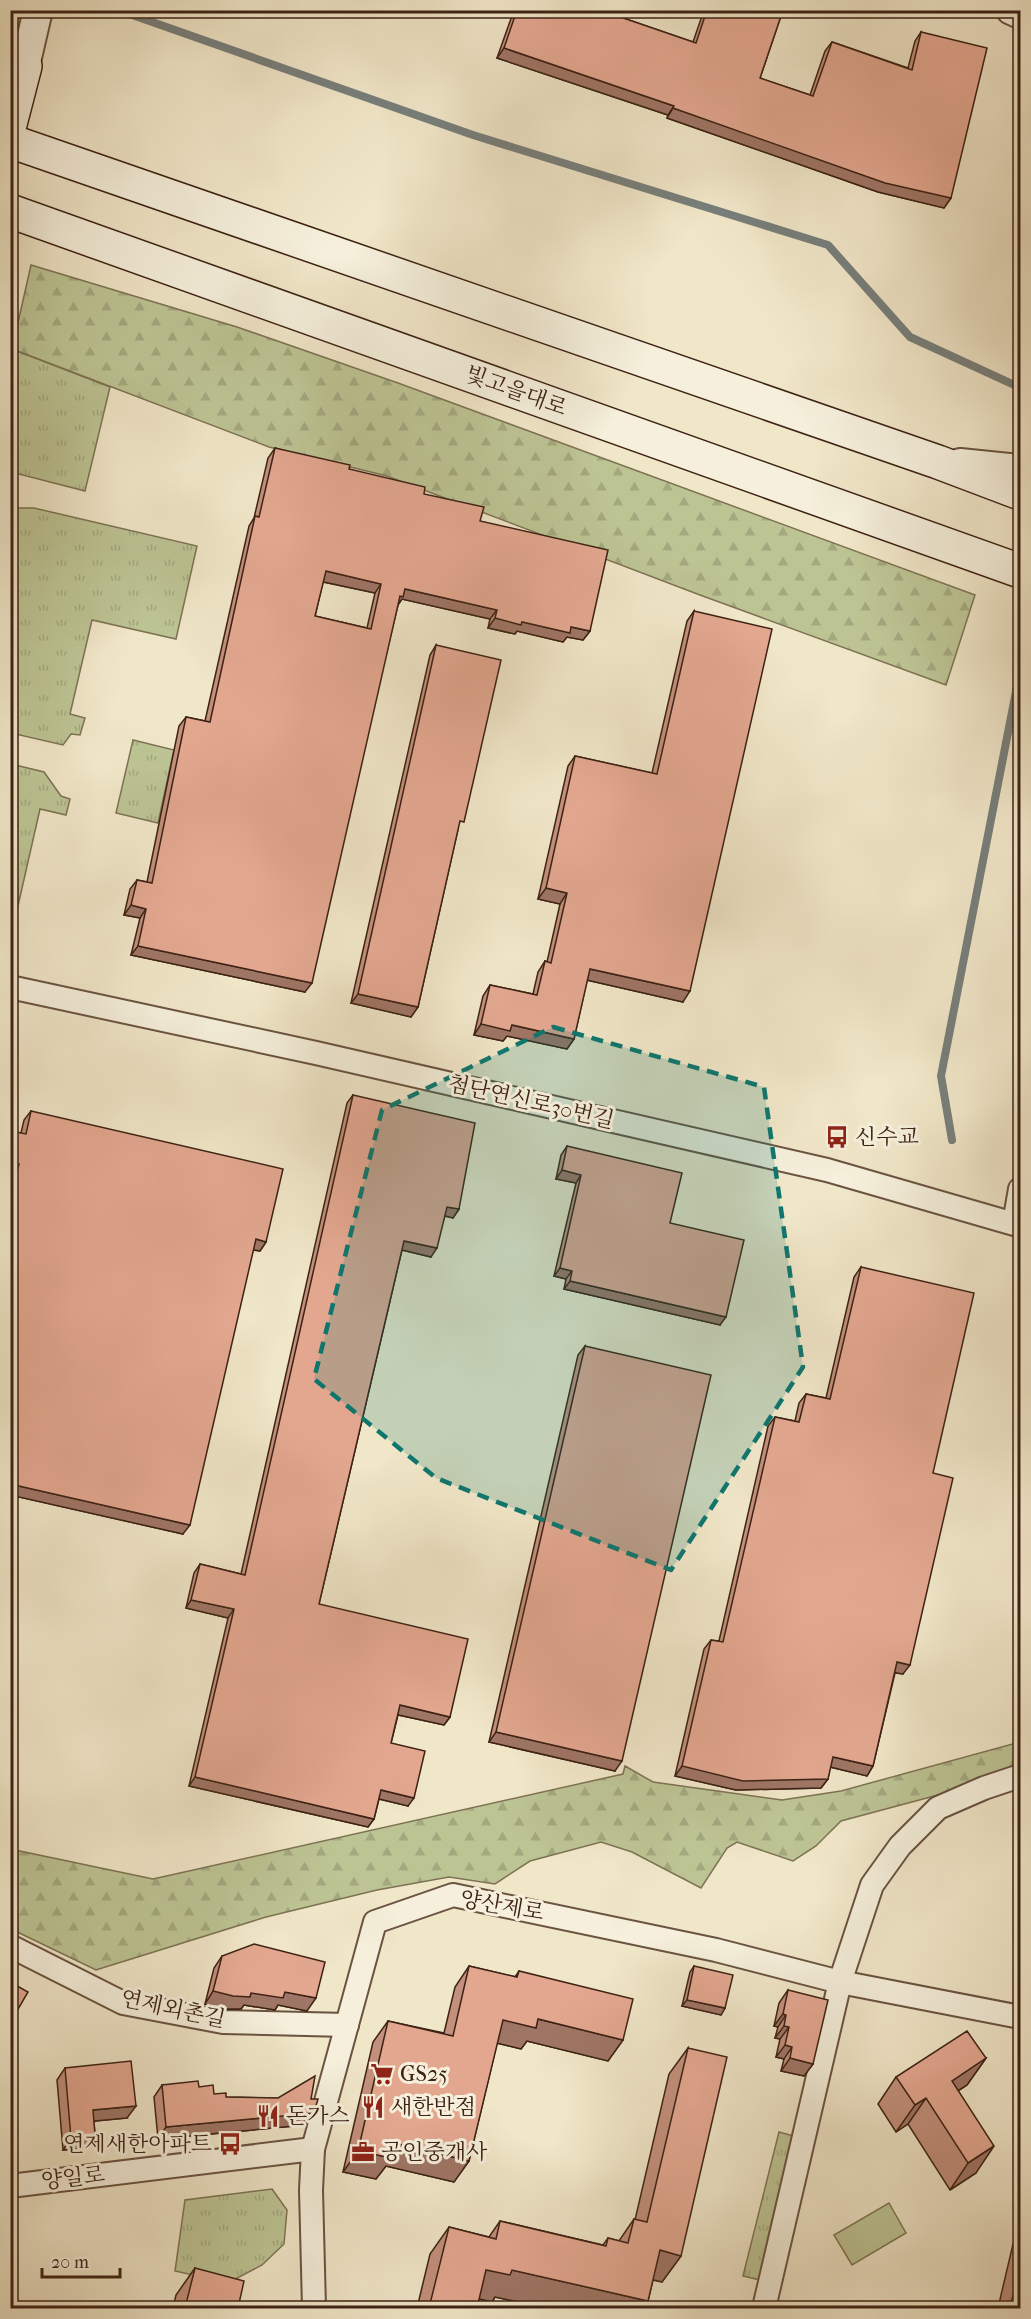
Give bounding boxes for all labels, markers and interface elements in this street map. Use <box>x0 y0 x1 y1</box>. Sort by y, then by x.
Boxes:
street label: 빛고을대로 <box>462 361 570 421</box>
street label: 첨단연신로30번길 <box>445 1070 617 1134</box>
bus stop icon: 신수교 <box>824 1124 850 1150</box>
place label: 신수교 <box>855 1124 919 1150</box>
street label: 양산제로 <box>458 1886 546 1926</box>
street label: 연제외촌길 <box>118 1985 228 2033</box>
supermarket icon: GS25 <box>369 2061 395 2087</box>
place label: GS25 <box>400 2061 448 2087</box>
restaurant icon: 새한반점 <box>360 2094 386 2120</box>
place label: 새한반점 <box>391 2094 476 2120</box>
restaurant icon: 돈가스 <box>255 2103 281 2129</box>
place label: 돈가스 <box>286 2103 350 2129</box>
place label: 연제새한아파트 <box>63 2131 212 2157</box>
bus stop icon: 연제새한아파트 <box>217 2131 243 2157</box>
office icon: 공인중개사 <box>350 2139 376 2165</box>
place label: 공인중개사 <box>381 2139 488 2165</box>
street label: 양일로 <box>40 2161 106 2195</box>
scale bar <box>42 2241 120 2279</box>
text: 20 m <box>51 2252 89 2273</box>

